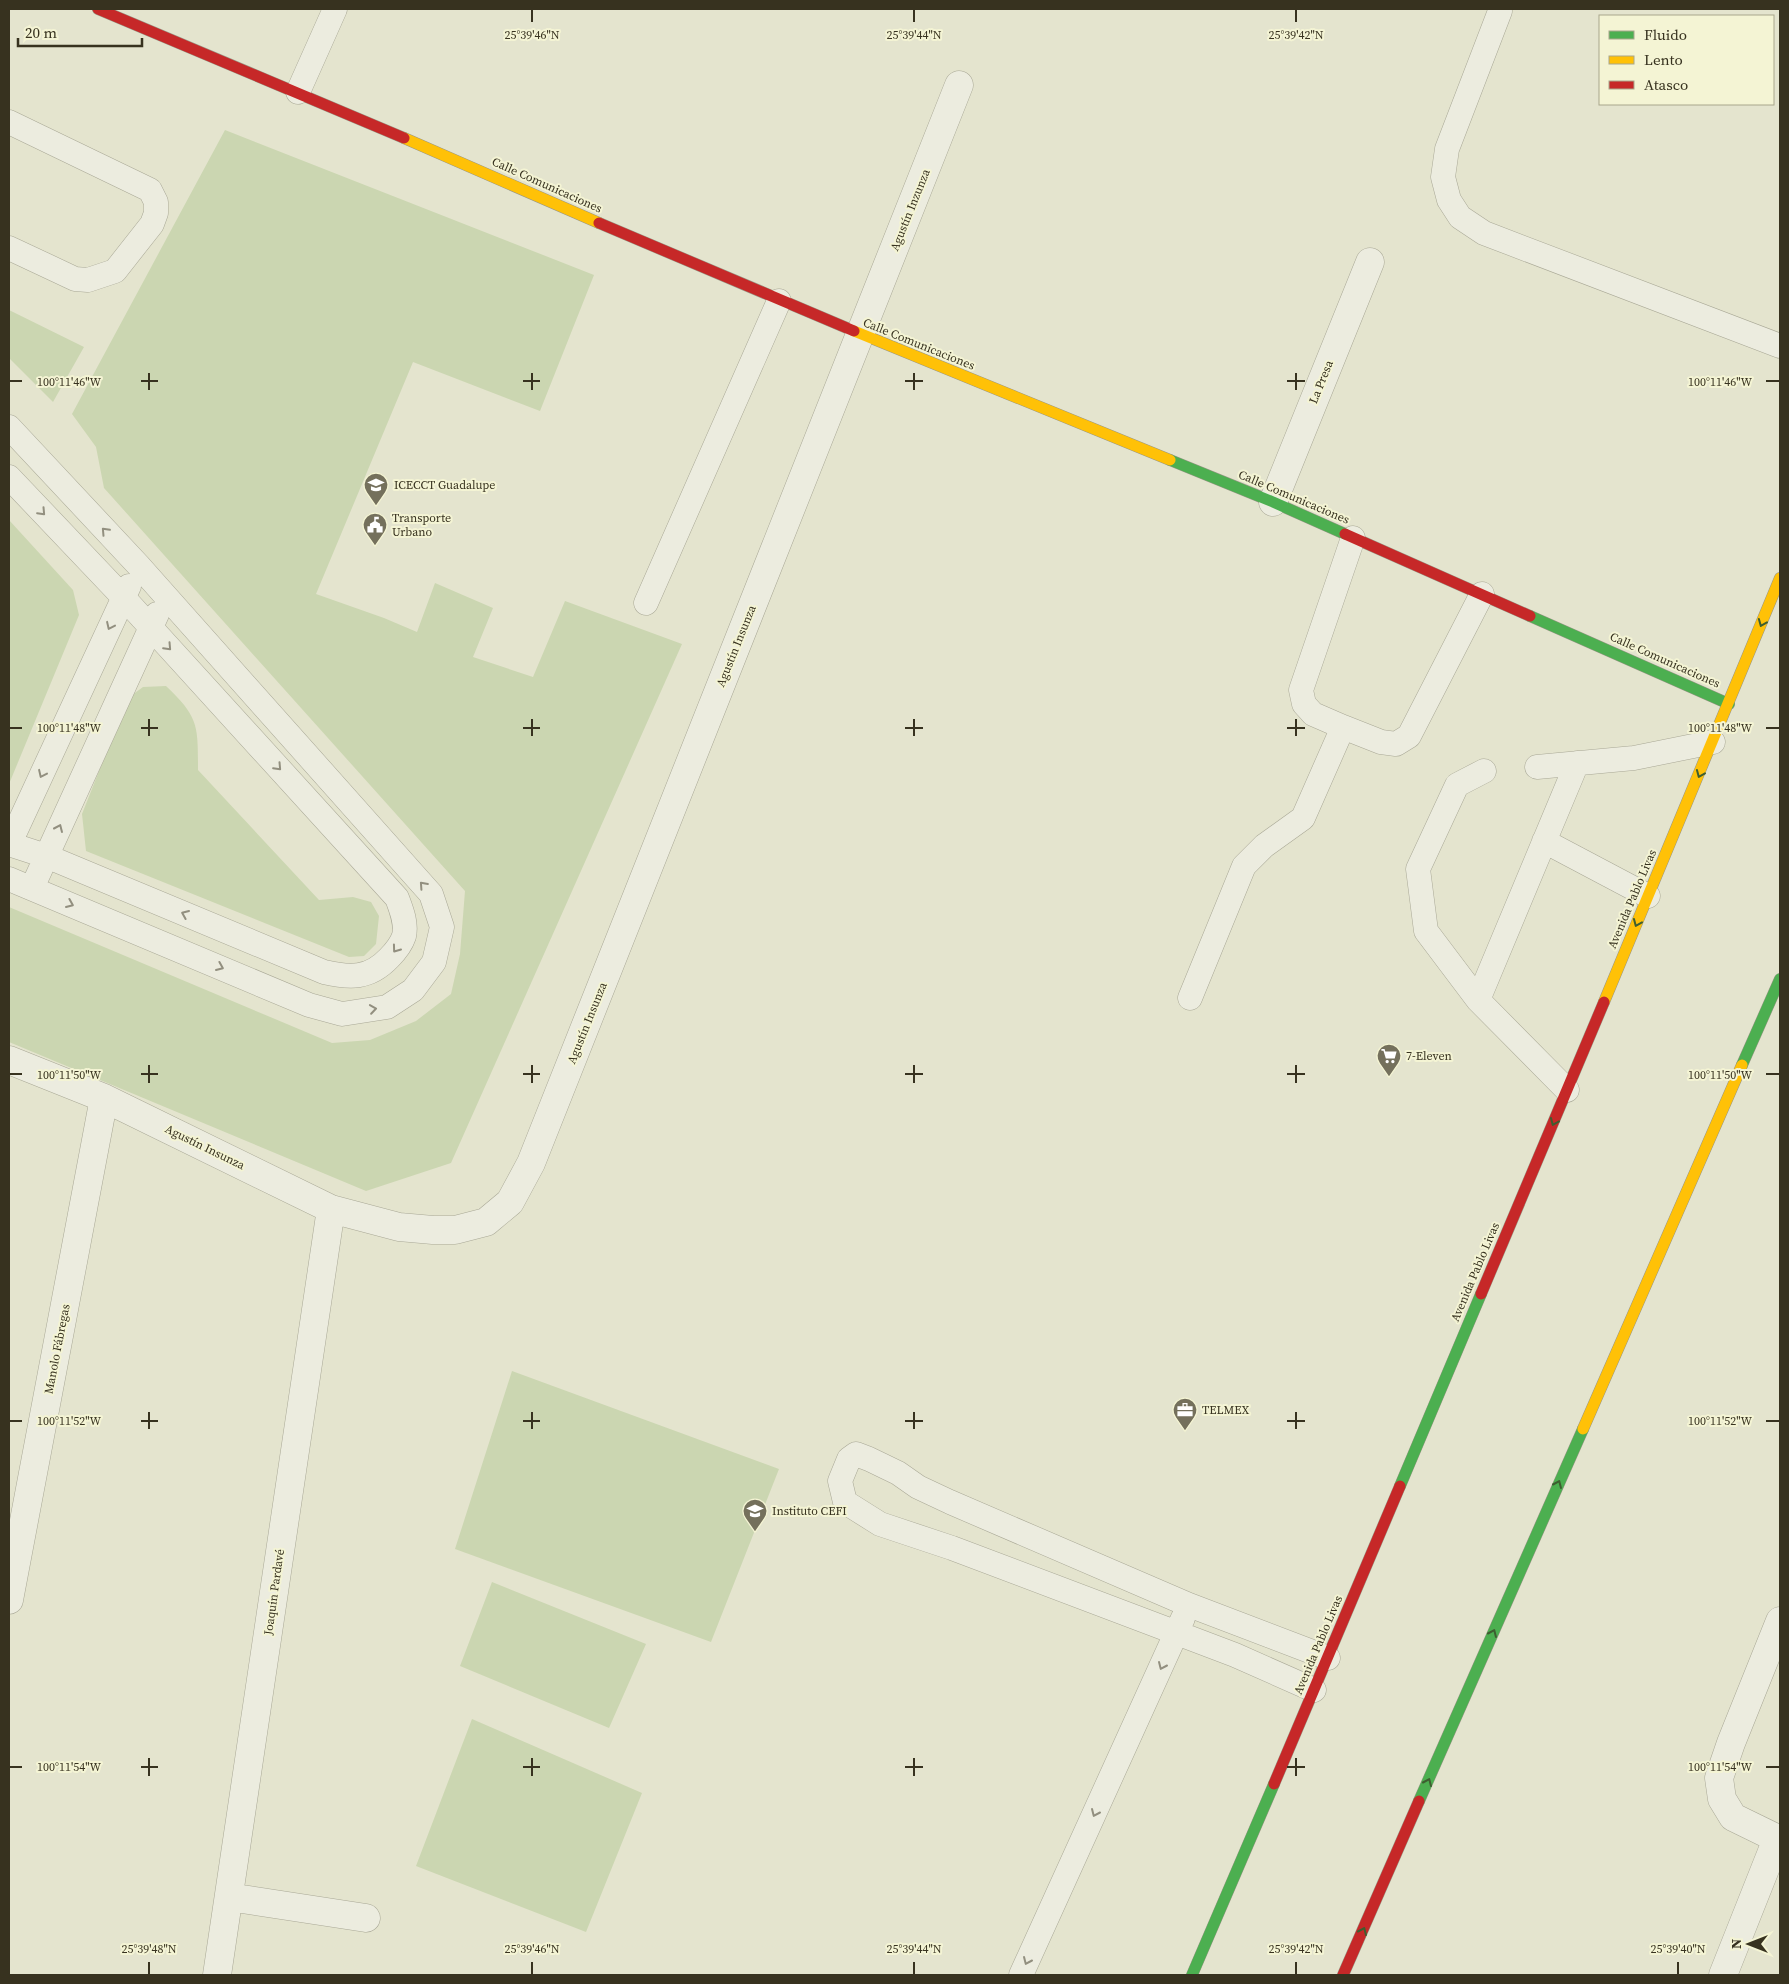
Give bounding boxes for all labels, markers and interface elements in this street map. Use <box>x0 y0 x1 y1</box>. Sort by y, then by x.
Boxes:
scale bar <box>18 15 141 47</box>
legend <box>1599 15 1774 105</box>
text: 20 m <box>25 22 57 43</box>
text: Fluido <box>1644 24 1687 45</box>
text: 25°39'46"N <box>504 27 560 43</box>
text: 25°39'44"N <box>886 27 942 43</box>
text: 25°39'42"N <box>1268 27 1324 43</box>
text: Lento <box>1644 49 1683 70</box>
text: Atasco <box>1644 74 1688 95</box>
street label: Calle Comunicaciones <box>489 153 605 217</box>
street label: Agustín Inzunza <box>886 166 934 253</box>
street label: Calle Comunicaciones <box>861 314 977 374</box>
street label: La Presa <box>1305 357 1337 406</box>
text: 100°11'46"W <box>37 374 101 390</box>
text: 100°11'46"W <box>1688 374 1752 390</box>
street label: Calle Comunicaciones <box>1236 466 1352 528</box>
school or university icon: ICECCT Guadalupe <box>363 472 389 506</box>
place label: ICECCT Guadalupe <box>394 477 495 493</box>
one-way arrow <box>36 507 45 516</box>
place label: Transporte Urbano <box>392 510 451 540</box>
public building icon: Transporte Urbano <box>362 512 388 546</box>
one-way arrow <box>102 527 111 536</box>
street label: Agustín Insunza <box>712 602 760 689</box>
one-way arrow <box>1758 619 1768 627</box>
one-way arrow <box>106 621 117 630</box>
street label: Calle Comunicaciones <box>1607 628 1723 692</box>
one-way arrow <box>162 642 171 651</box>
text: 100°11'48"W <box>37 720 101 736</box>
text: 100°11'48"W <box>1688 720 1752 736</box>
one-way arrow <box>272 762 281 771</box>
one-way arrow <box>38 769 48 778</box>
one-way arrow <box>1695 769 1705 777</box>
one-way arrow <box>53 824 64 833</box>
street label: Avenida Pablo Livas <box>1604 847 1660 951</box>
one-way arrow <box>420 882 429 891</box>
one-way arrow <box>65 898 74 908</box>
one-way arrow <box>181 910 190 920</box>
one-way arrow <box>1632 918 1643 927</box>
one-way arrow <box>393 943 401 952</box>
one-way arrow <box>215 961 224 971</box>
street label: Agustín Insunza <box>563 979 611 1066</box>
one-way arrow <box>369 1004 377 1015</box>
supermarket icon: 7-Eleven <box>1376 1043 1402 1077</box>
place label: 7-Eleven <box>1406 1048 1452 1064</box>
text: 100°11'50"W <box>37 1067 101 1083</box>
text: 100°11'50"W <box>1688 1067 1752 1083</box>
one-way arrow <box>1549 1117 1560 1126</box>
street label: Agustín Insunza <box>163 1121 248 1174</box>
street label: Avenida Pablo Livas <box>1447 1220 1503 1324</box>
street label: Manolo Fábregas <box>40 1303 74 1395</box>
office icon: TELMEX <box>1172 1397 1198 1431</box>
place label: TELMEX <box>1202 1402 1250 1418</box>
text: 100°11'52"W <box>37 1413 101 1429</box>
text: 100°11'52"W <box>1688 1413 1752 1429</box>
one-way arrow <box>1552 1480 1563 1489</box>
school or university icon: Instituto CEFI <box>742 1498 768 1532</box>
place label: Instituto CEFI <box>772 1503 847 1519</box>
street label: Joaquín Pardavé <box>260 1548 288 1637</box>
street label: Avenida Pablo Livas <box>1290 1593 1346 1697</box>
one-way arrow <box>1487 1629 1498 1638</box>
one-way arrow <box>1158 1661 1168 1670</box>
text: 100°11'54"W <box>37 1759 101 1775</box>
text: 100°11'54"W <box>1688 1759 1752 1775</box>
one-way arrow <box>1421 1778 1432 1787</box>
one-way arrow <box>1091 1808 1101 1817</box>
north arrow <box>1724 1919 1774 1969</box>
one-way arrow <box>1356 1927 1367 1936</box>
text: N <box>1726 1939 1746 1949</box>
text: 25°39'48"N <box>121 1941 177 1957</box>
text: 25°39'46"N <box>504 1941 560 1957</box>
text: 25°39'44"N <box>886 1941 942 1957</box>
text: 25°39'42"N <box>1268 1941 1324 1957</box>
text: 25°39'40"N <box>1650 1941 1706 1957</box>
one-way arrow <box>1023 1956 1034 1965</box>

